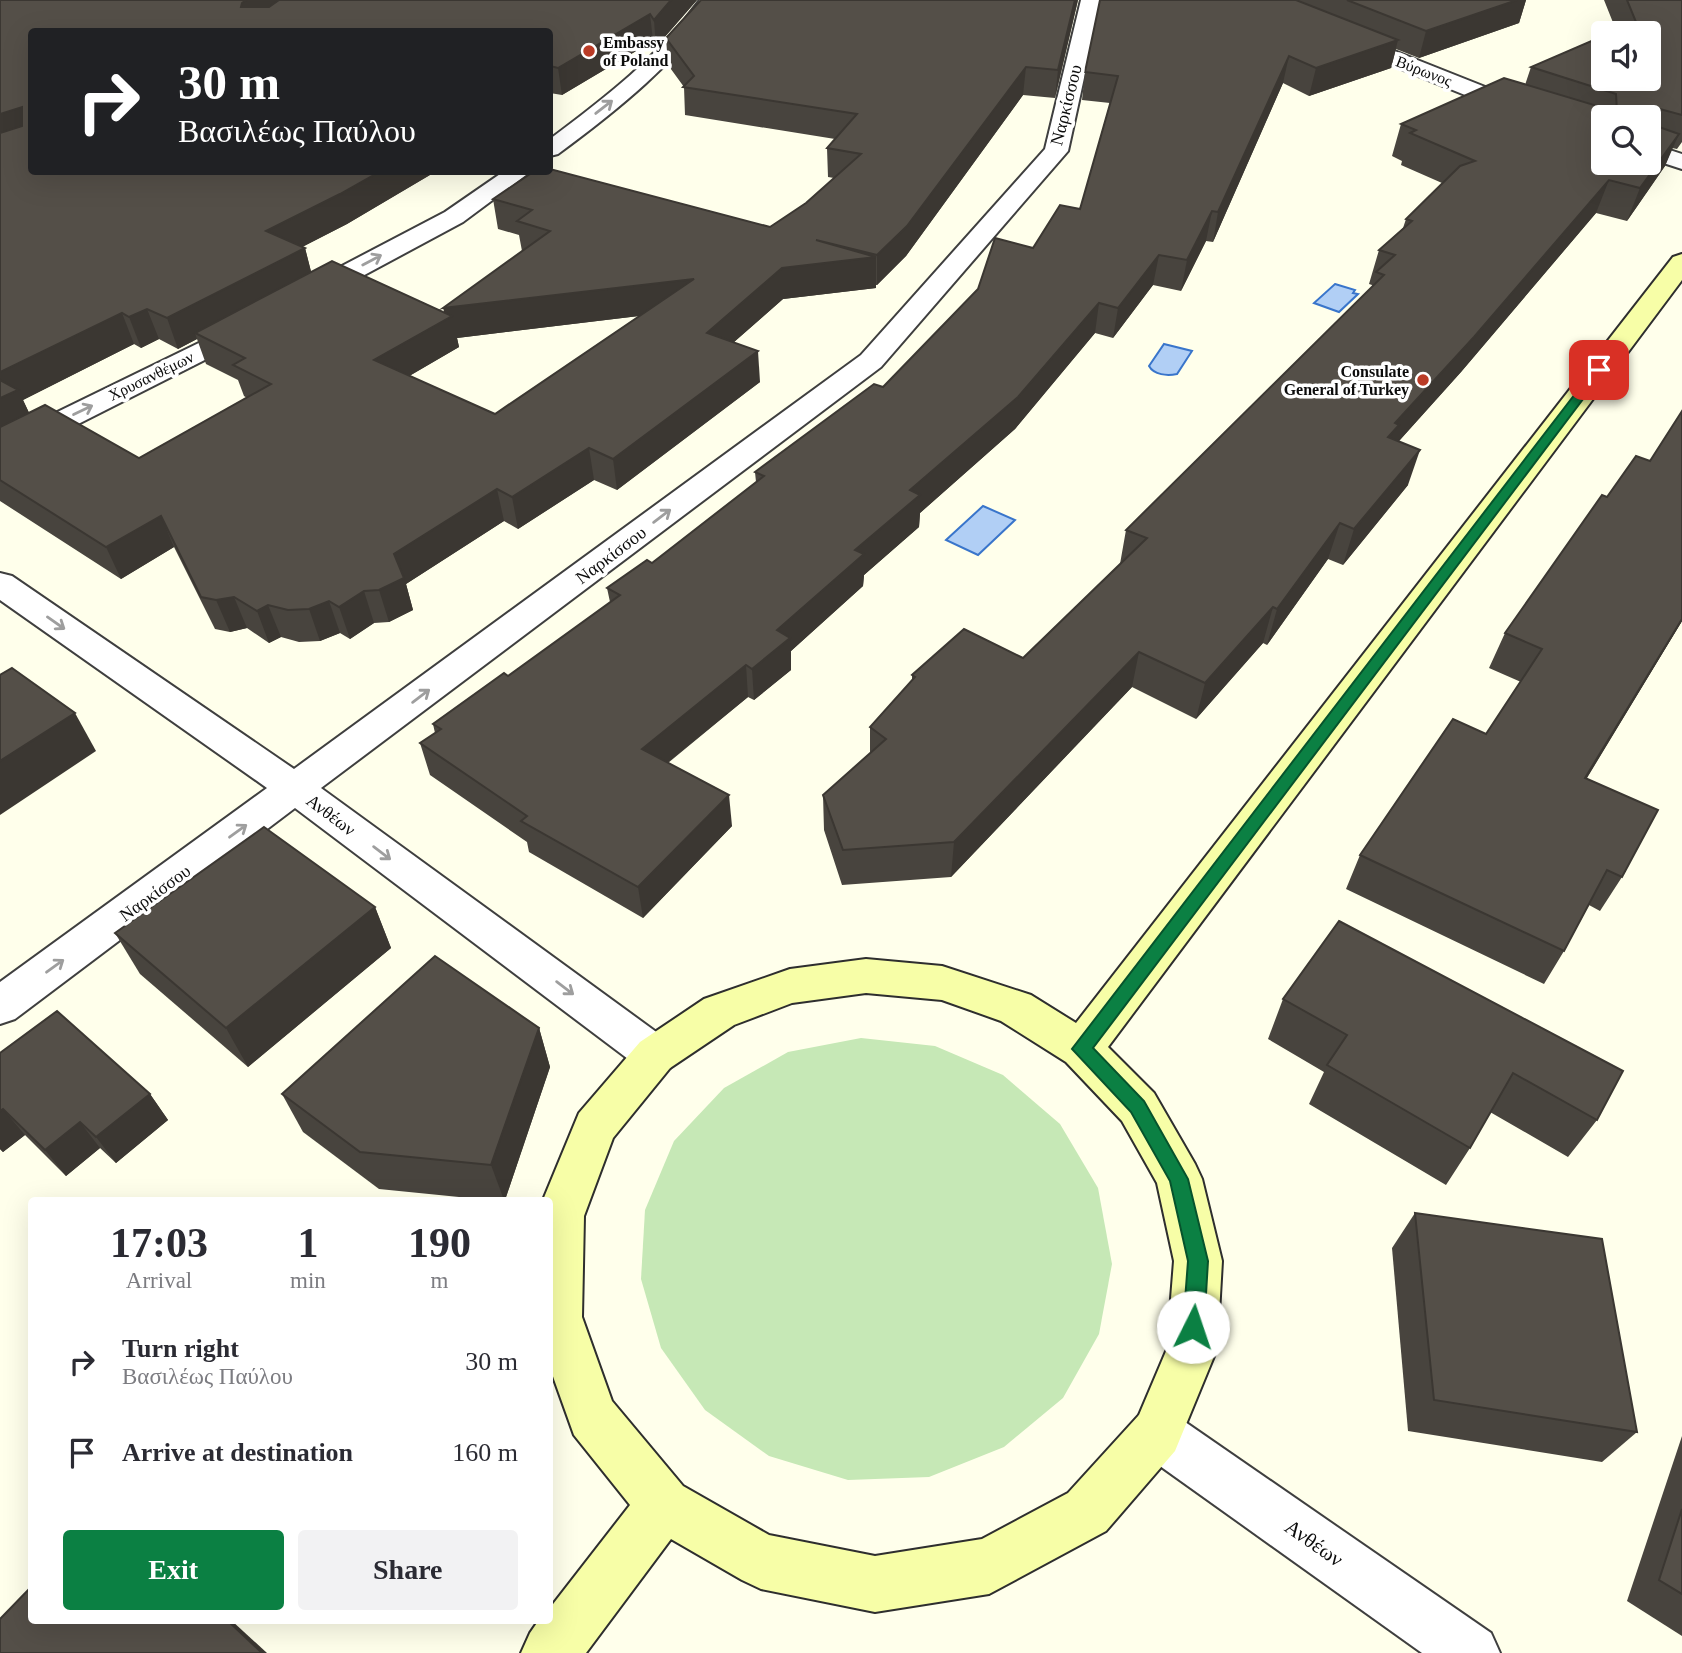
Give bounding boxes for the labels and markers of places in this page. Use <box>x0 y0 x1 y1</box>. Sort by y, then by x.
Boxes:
place label: Embassy of Poland <box>603 34 668 69</box>
marker: Embassy of Poland <box>581 43 597 59</box>
pin <box>1569 340 1629 400</box>
place label: Consulate General of Turkey <box>1284 363 1409 399</box>
marker: Consulate General of Turkey <box>1415 372 1431 388</box>

